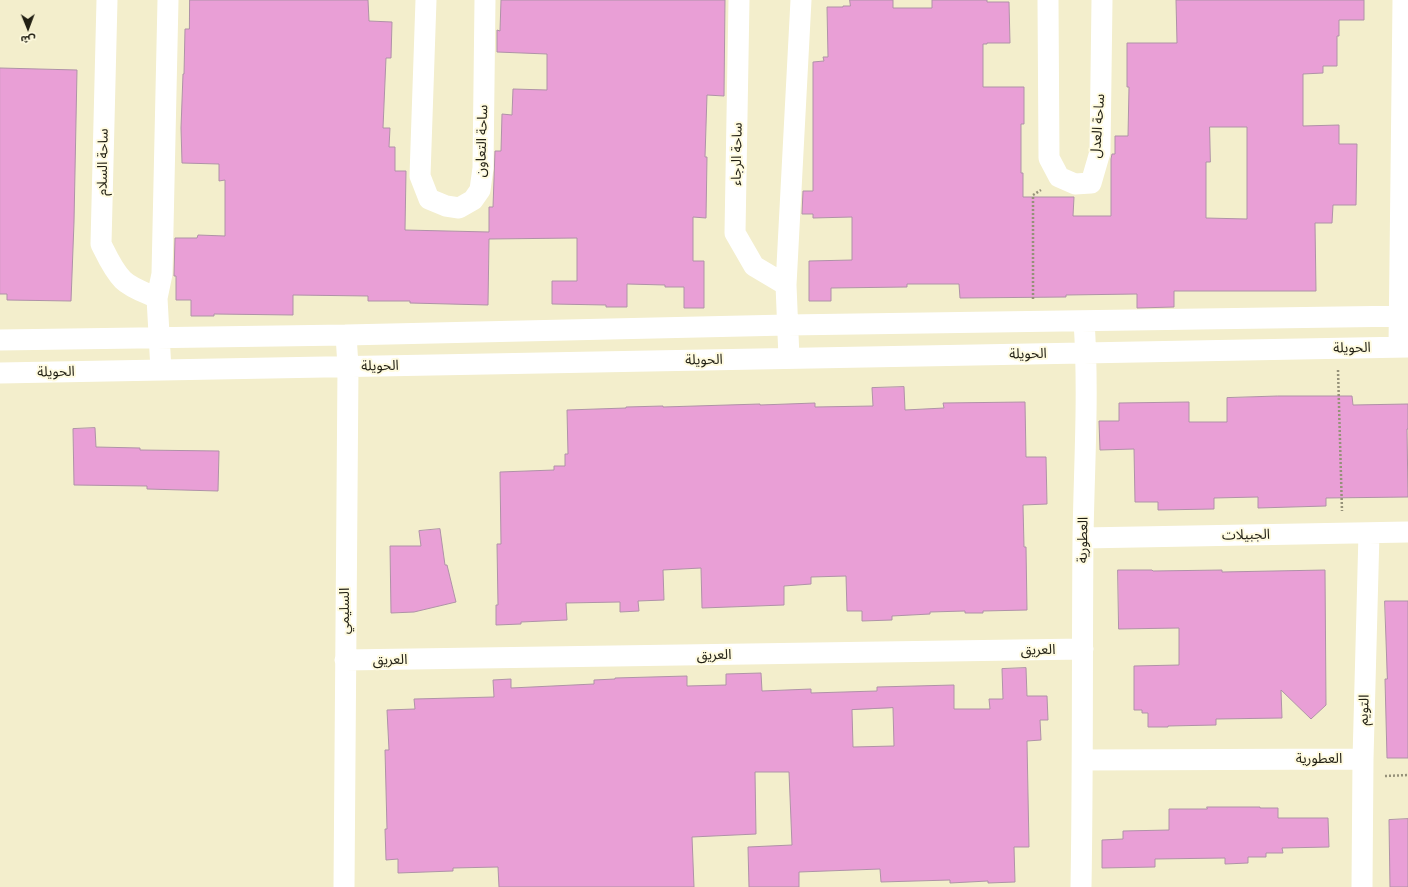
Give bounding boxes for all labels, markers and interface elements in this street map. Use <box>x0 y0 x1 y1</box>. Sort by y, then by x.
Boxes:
north arrow <box>8 8 48 48</box>
text: ش <box>21 33 36 47</box>
street label: ساحة العدل <box>1087 93 1109 159</box>
street label: ساحة التعاون <box>472 104 492 178</box>
street label: ساحة الرجاء <box>728 122 746 186</box>
street label: ساحة السلام <box>94 128 112 196</box>
street label: الحويلة <box>1333 339 1371 357</box>
street label: الحويلة <box>1009 345 1047 363</box>
street label: الحويلة <box>685 351 723 369</box>
street label: الحويلة <box>361 357 399 375</box>
street label: الحويلة <box>37 363 75 381</box>
street label: العطورية <box>1074 517 1092 563</box>
street label: الجبيلات <box>1222 526 1270 544</box>
street label: السليمي <box>337 588 353 634</box>
street label: العريق <box>1020 641 1056 659</box>
street label: العريق <box>696 646 732 664</box>
street label: العريق <box>372 651 408 669</box>
street label: التويم <box>1355 694 1373 726</box>
street label: العطورية <box>1296 751 1342 767</box>

